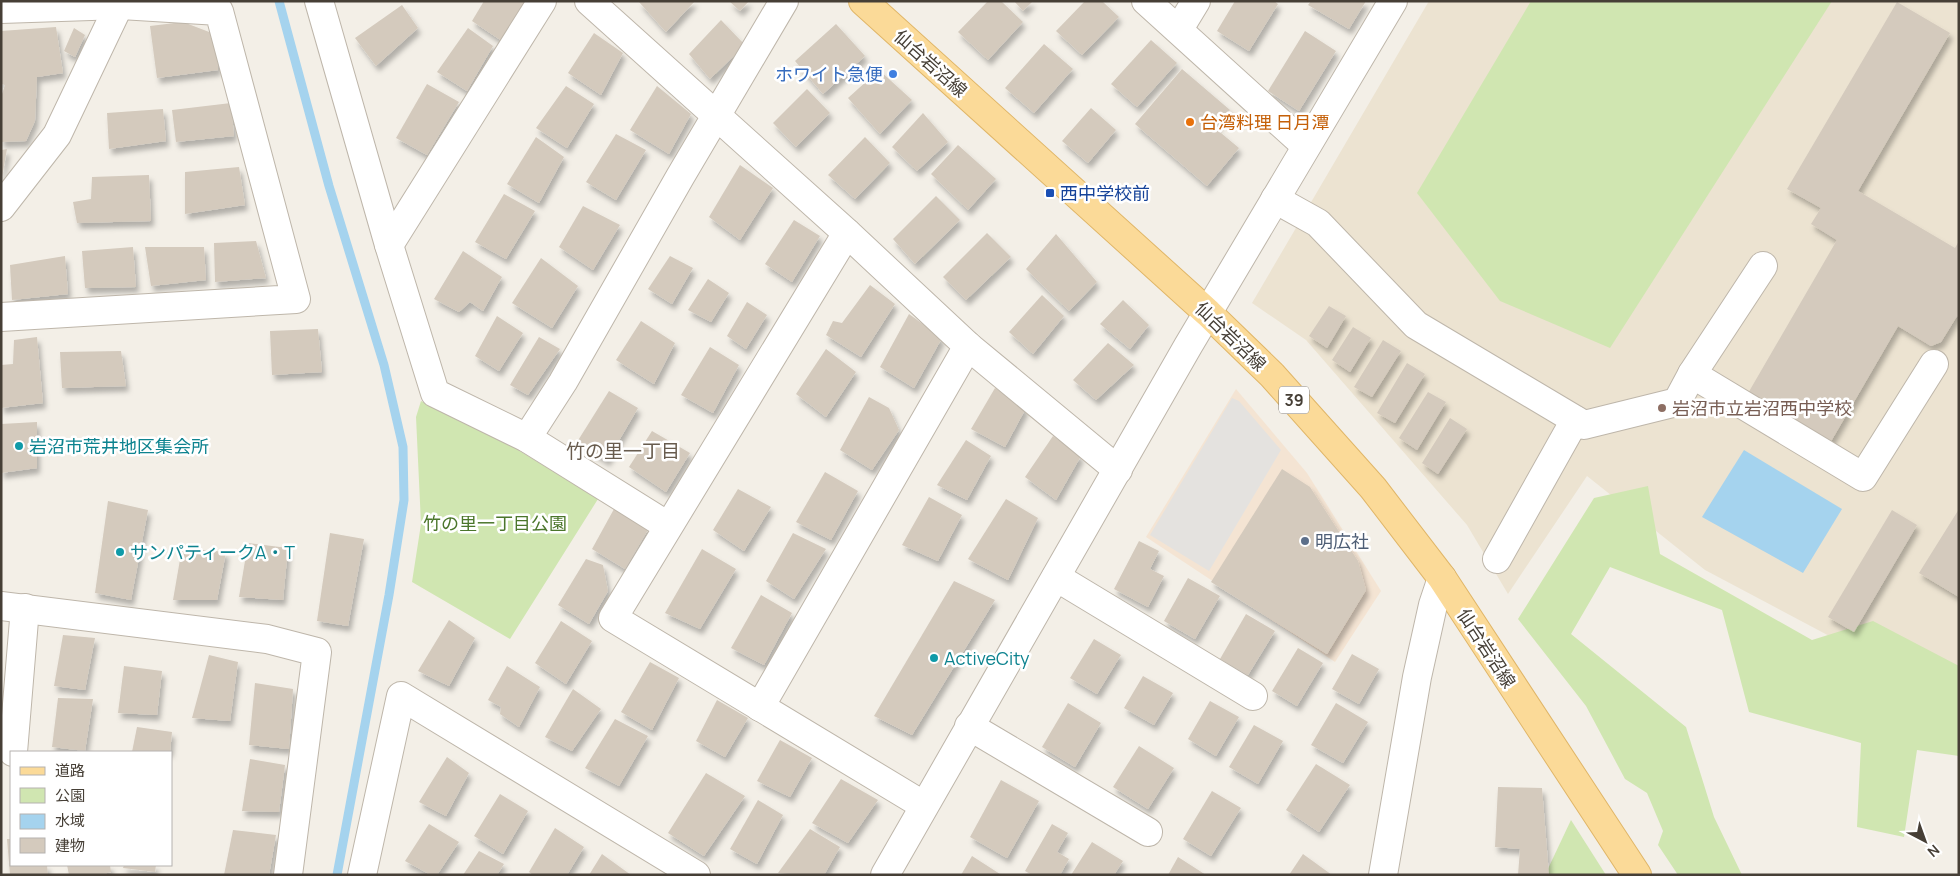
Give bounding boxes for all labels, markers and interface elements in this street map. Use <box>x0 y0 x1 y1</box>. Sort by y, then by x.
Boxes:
street label: 仙台岩沼線 <box>890 24 972 102</box>
place label: ホワイト急便 <box>775 62 883 86</box>
marker: ホワイト急便 <box>887 68 899 80</box>
place label: 台湾料理 日月潭 <box>1200 110 1330 134</box>
marker: 台湾料理 日月潭 <box>1184 116 1196 128</box>
place label: 西中学校前 <box>1060 181 1150 205</box>
marker: 西中学校前 <box>1044 187 1056 199</box>
street label: 仙台岩沼線 <box>1190 296 1272 376</box>
road number: 39 <box>1279 386 1309 414</box>
place label: 岩沼市立岩沼西中学校 <box>1672 396 1852 420</box>
marker: 岩沼市立岩沼西中学校 <box>1656 402 1668 414</box>
place label: 岩沼市荒井地区集会所 <box>29 434 209 458</box>
district label: 竹の里一丁目 <box>566 438 680 464</box>
marker: 岩沼市荒井地区集会所 <box>13 440 25 452</box>
park label: 竹の里一丁目公園 <box>423 511 567 535</box>
place label: 明広社 <box>1315 529 1369 553</box>
marker: 明広社 <box>1299 535 1311 547</box>
place label: サンパティークA・T <box>130 540 295 564</box>
marker: サンパティークA・T <box>114 546 126 558</box>
street label: 仙台岩沼線 <box>1452 604 1522 692</box>
place label: ActiveCity <box>944 646 1030 670</box>
marker: ActiveCity <box>928 652 940 664</box>
legend <box>10 751 172 866</box>
text: 道路 <box>55 760 85 781</box>
text: 公園 <box>55 785 85 806</box>
text: 水域 <box>55 810 85 831</box>
north arrow <box>1900 816 1950 866</box>
text: 建物 <box>55 835 85 856</box>
text: N <box>1924 841 1944 862</box>

